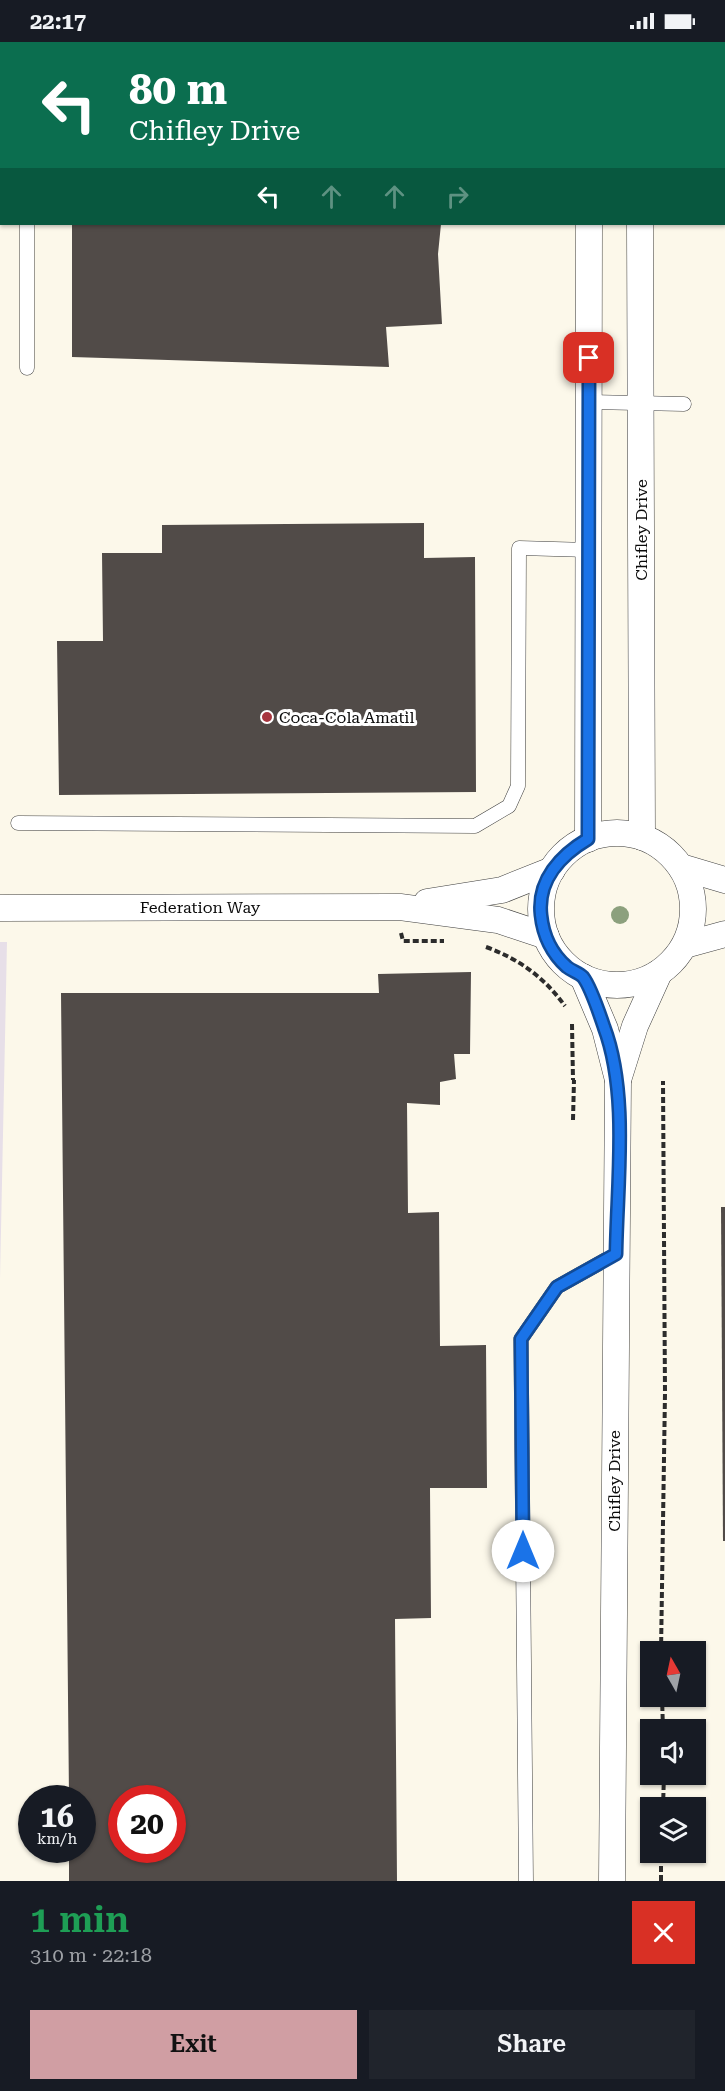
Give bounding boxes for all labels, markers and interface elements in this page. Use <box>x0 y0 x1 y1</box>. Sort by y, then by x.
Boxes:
text: 22:17 <box>30 9 86 34</box>
text: 80 m <box>129 65 227 114</box>
icon: left <box>30 66 108 144</box>
text: Chifley Drive <box>129 115 300 147</box>
icon: left <box>252 180 285 213</box>
icon: ahead <box>315 180 348 213</box>
icon: ahead <box>378 180 411 213</box>
icon: right <box>441 180 474 213</box>
pin <box>563 332 614 383</box>
icon: arrive <box>572 341 605 374</box>
street label: Chifley Drive <box>632 479 651 581</box>
place label: Coca-Cola Amatil <box>279 708 414 727</box>
marker: Coca-Cola Amatil <box>260 710 274 724</box>
street label: Federation Way <box>140 898 261 917</box>
street label: Chifley Drive <box>605 1430 624 1532</box>
position arrow <box>491 1519 555 1583</box>
north arrow <box>640 1641 706 1707</box>
map controls <box>640 1641 706 1863</box>
button: sound <box>640 1719 706 1785</box>
speed limit sign: 20 <box>108 1785 186 1863</box>
button: layers <box>640 1797 706 1863</box>
text: 16 <box>40 1799 74 1834</box>
text: km/h <box>37 1830 77 1848</box>
text: 1 min <box>30 1899 129 1941</box>
button: close <box>632 1901 695 1964</box>
text: 310 m · 22:18 <box>30 1943 152 1967</box>
button: Exit <box>30 2010 357 2079</box>
button: Share <box>369 2010 695 2079</box>

